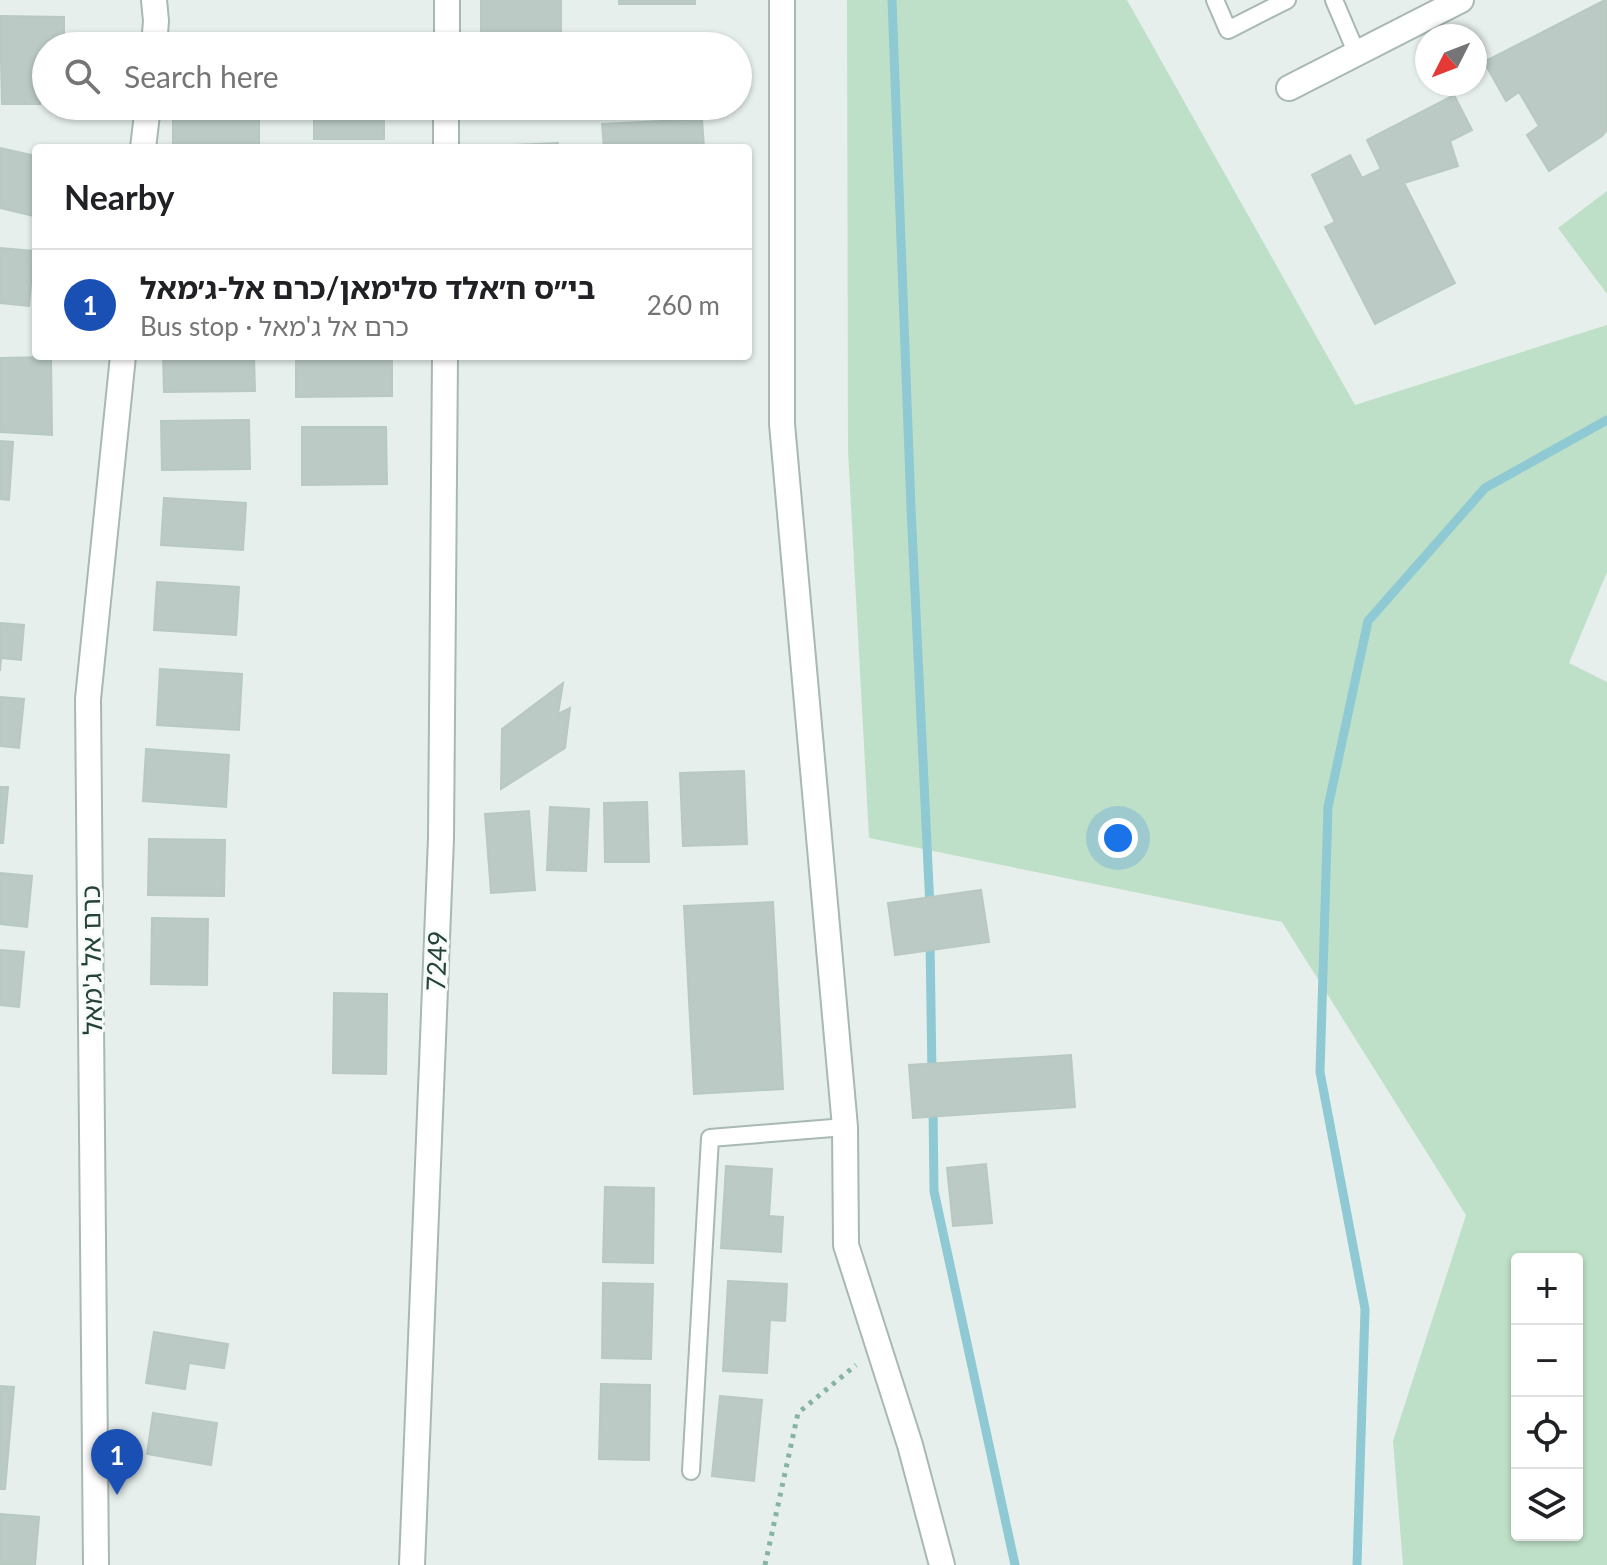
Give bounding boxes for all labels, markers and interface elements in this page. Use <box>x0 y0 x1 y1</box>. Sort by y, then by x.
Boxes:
north arrow <box>1415 24 1487 96</box>
search box <box>32 32 752 120</box>
icon: search <box>60 54 104 98</box>
text: Search here <box>124 58 279 94</box>
text: Nearby <box>64 176 175 217</box>
text: בי״ס ח׳אלד סלימאן/כרם אל-ג׳מאל <box>140 269 595 305</box>
text: 1 <box>82 289 98 321</box>
text: 260 m <box>647 289 720 321</box>
text: Bus stop · כרם אל ג'מאל <box>140 310 409 342</box>
your location <box>1098 818 1138 858</box>
street label: כרם אל ג'מאל <box>74 885 108 1035</box>
street label: 7249 <box>419 930 453 992</box>
map controls <box>1511 1253 1583 1541</box>
button: + <box>1511 1253 1583 1325</box>
button: − <box>1511 1325 1583 1397</box>
button: locate <box>1511 1397 1583 1469</box>
pin: 1 <box>91 1429 143 1495</box>
button: layers <box>1511 1469 1583 1541</box>

